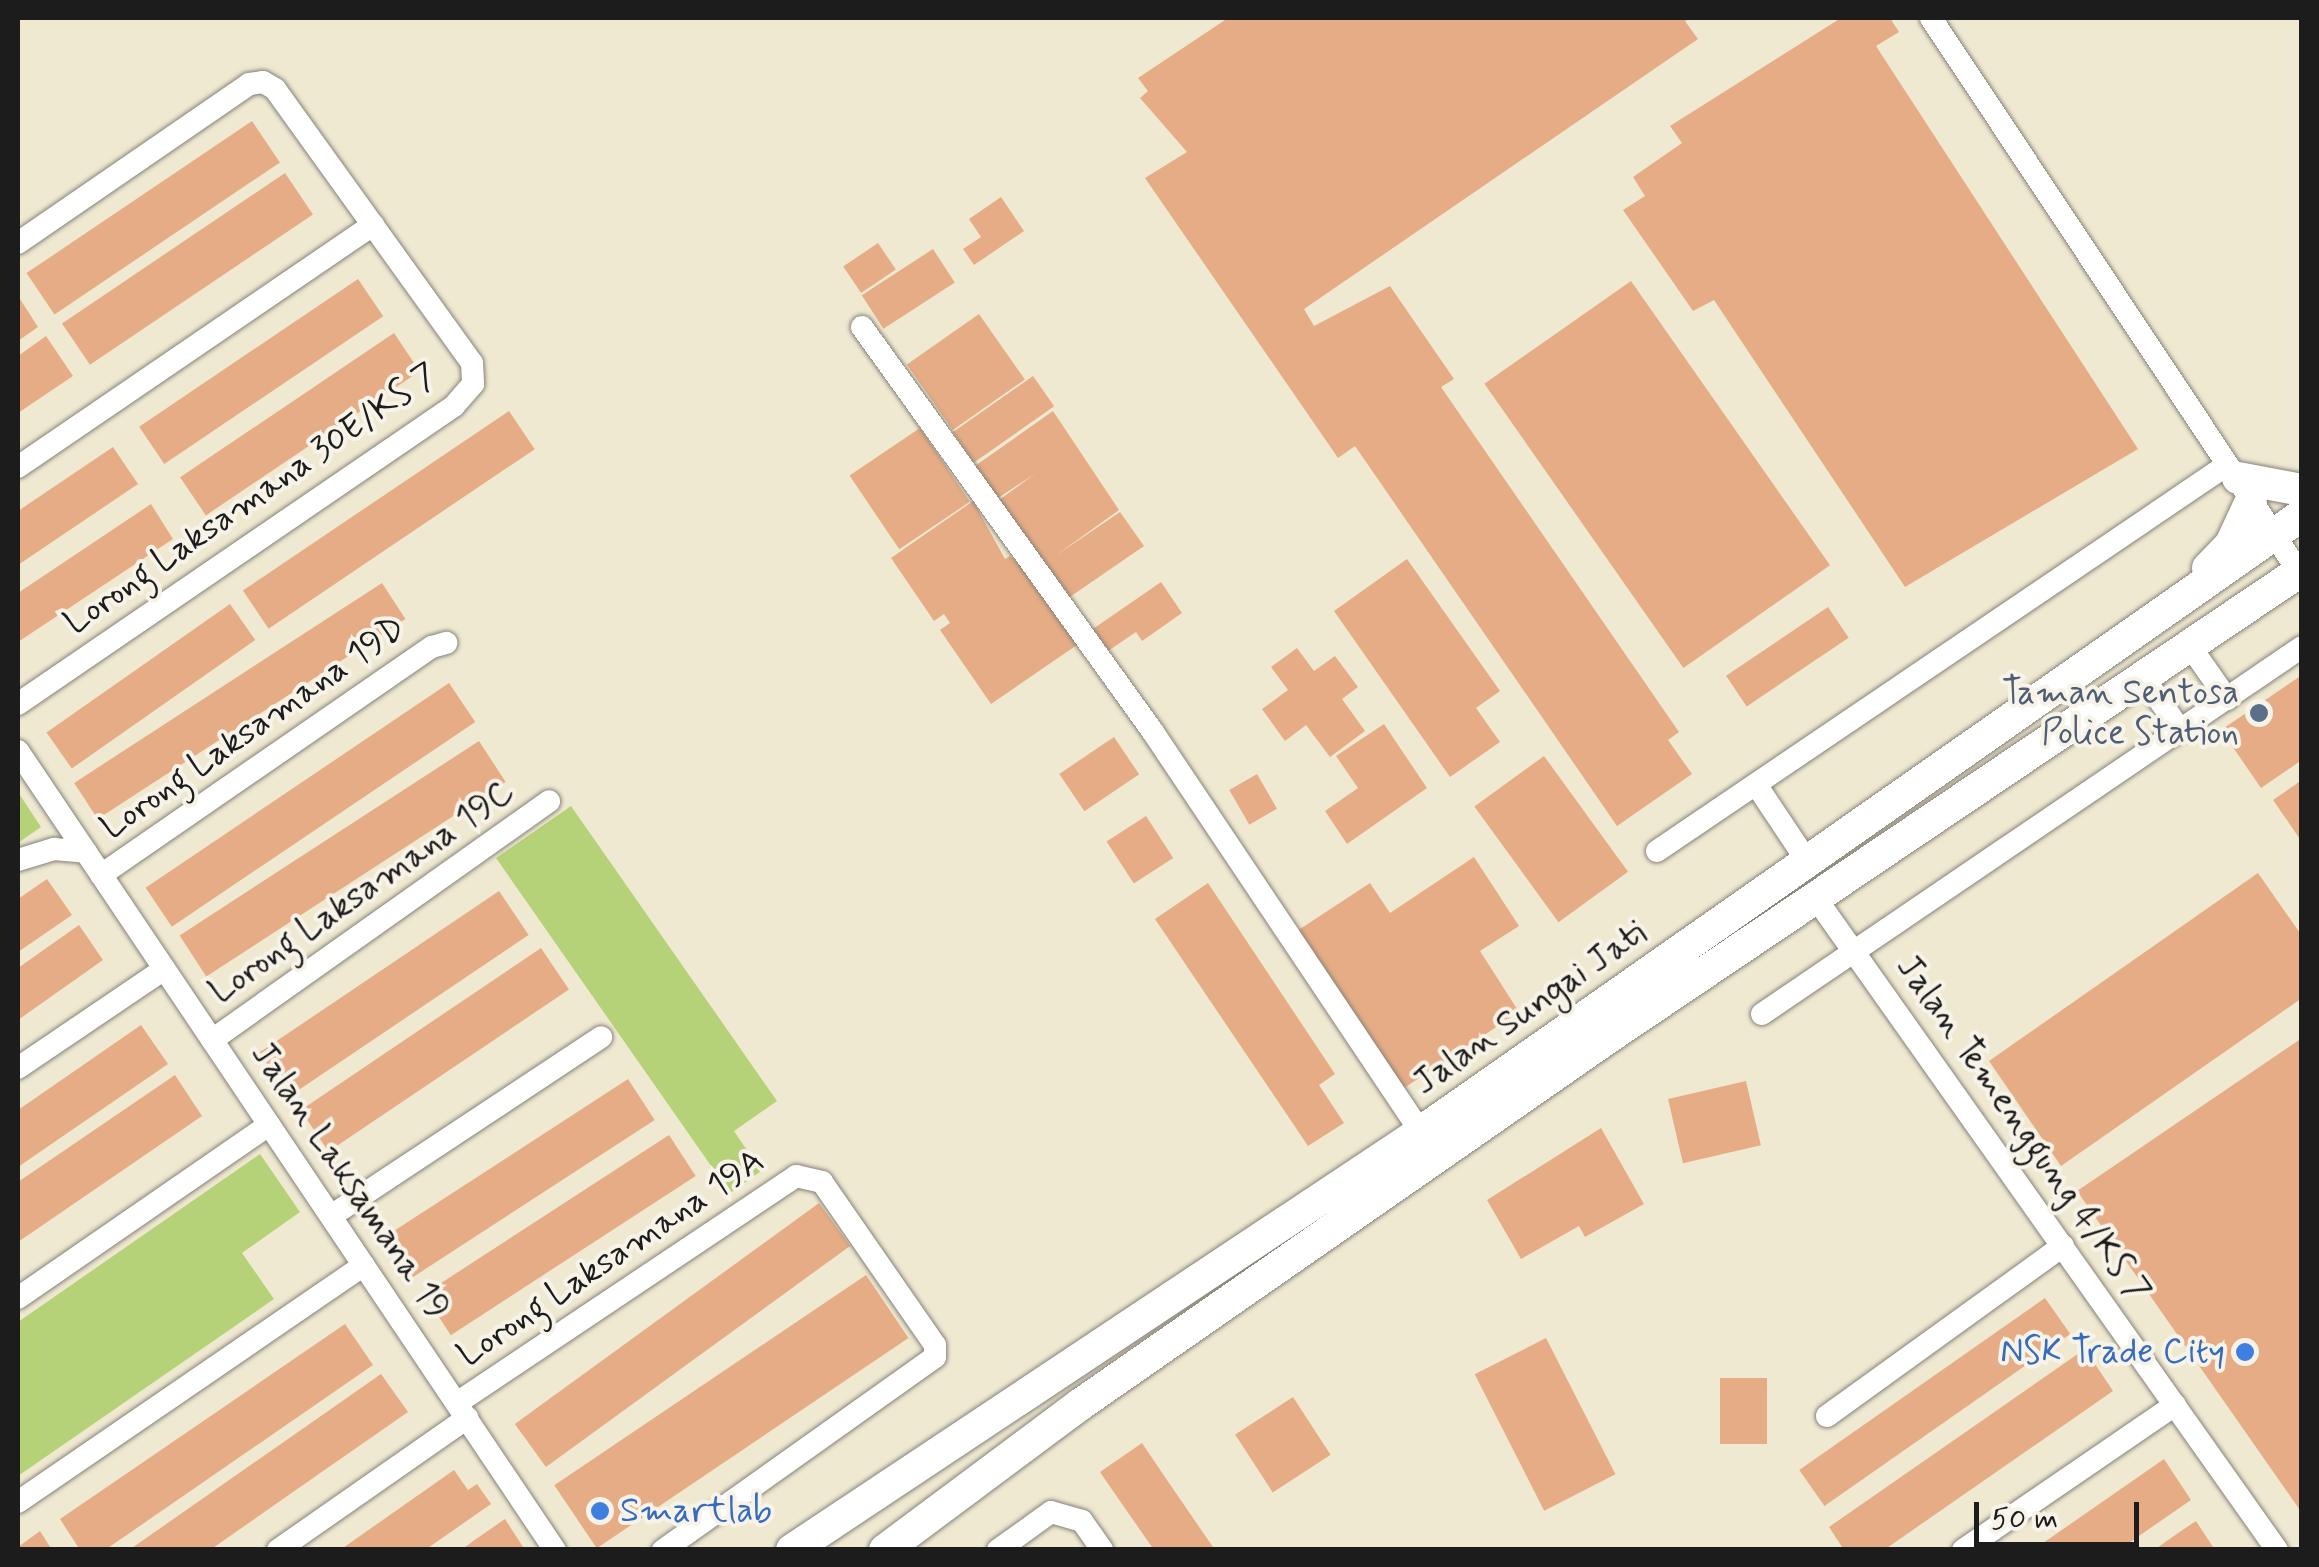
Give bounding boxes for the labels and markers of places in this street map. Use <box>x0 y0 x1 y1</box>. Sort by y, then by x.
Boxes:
place label: Taman Sentosa Police Station <box>1997 672 2239 754</box>
marker: Taman Sentosa Police Station <box>2248 702 2270 724</box>
place label: NSK Trade City <box>2000 1331 2225 1373</box>
marker: NSK Trade City <box>2234 1341 2256 1363</box>
place label: Smartlab <box>620 1490 772 1532</box>
marker: Smartlab <box>589 1500 611 1522</box>

